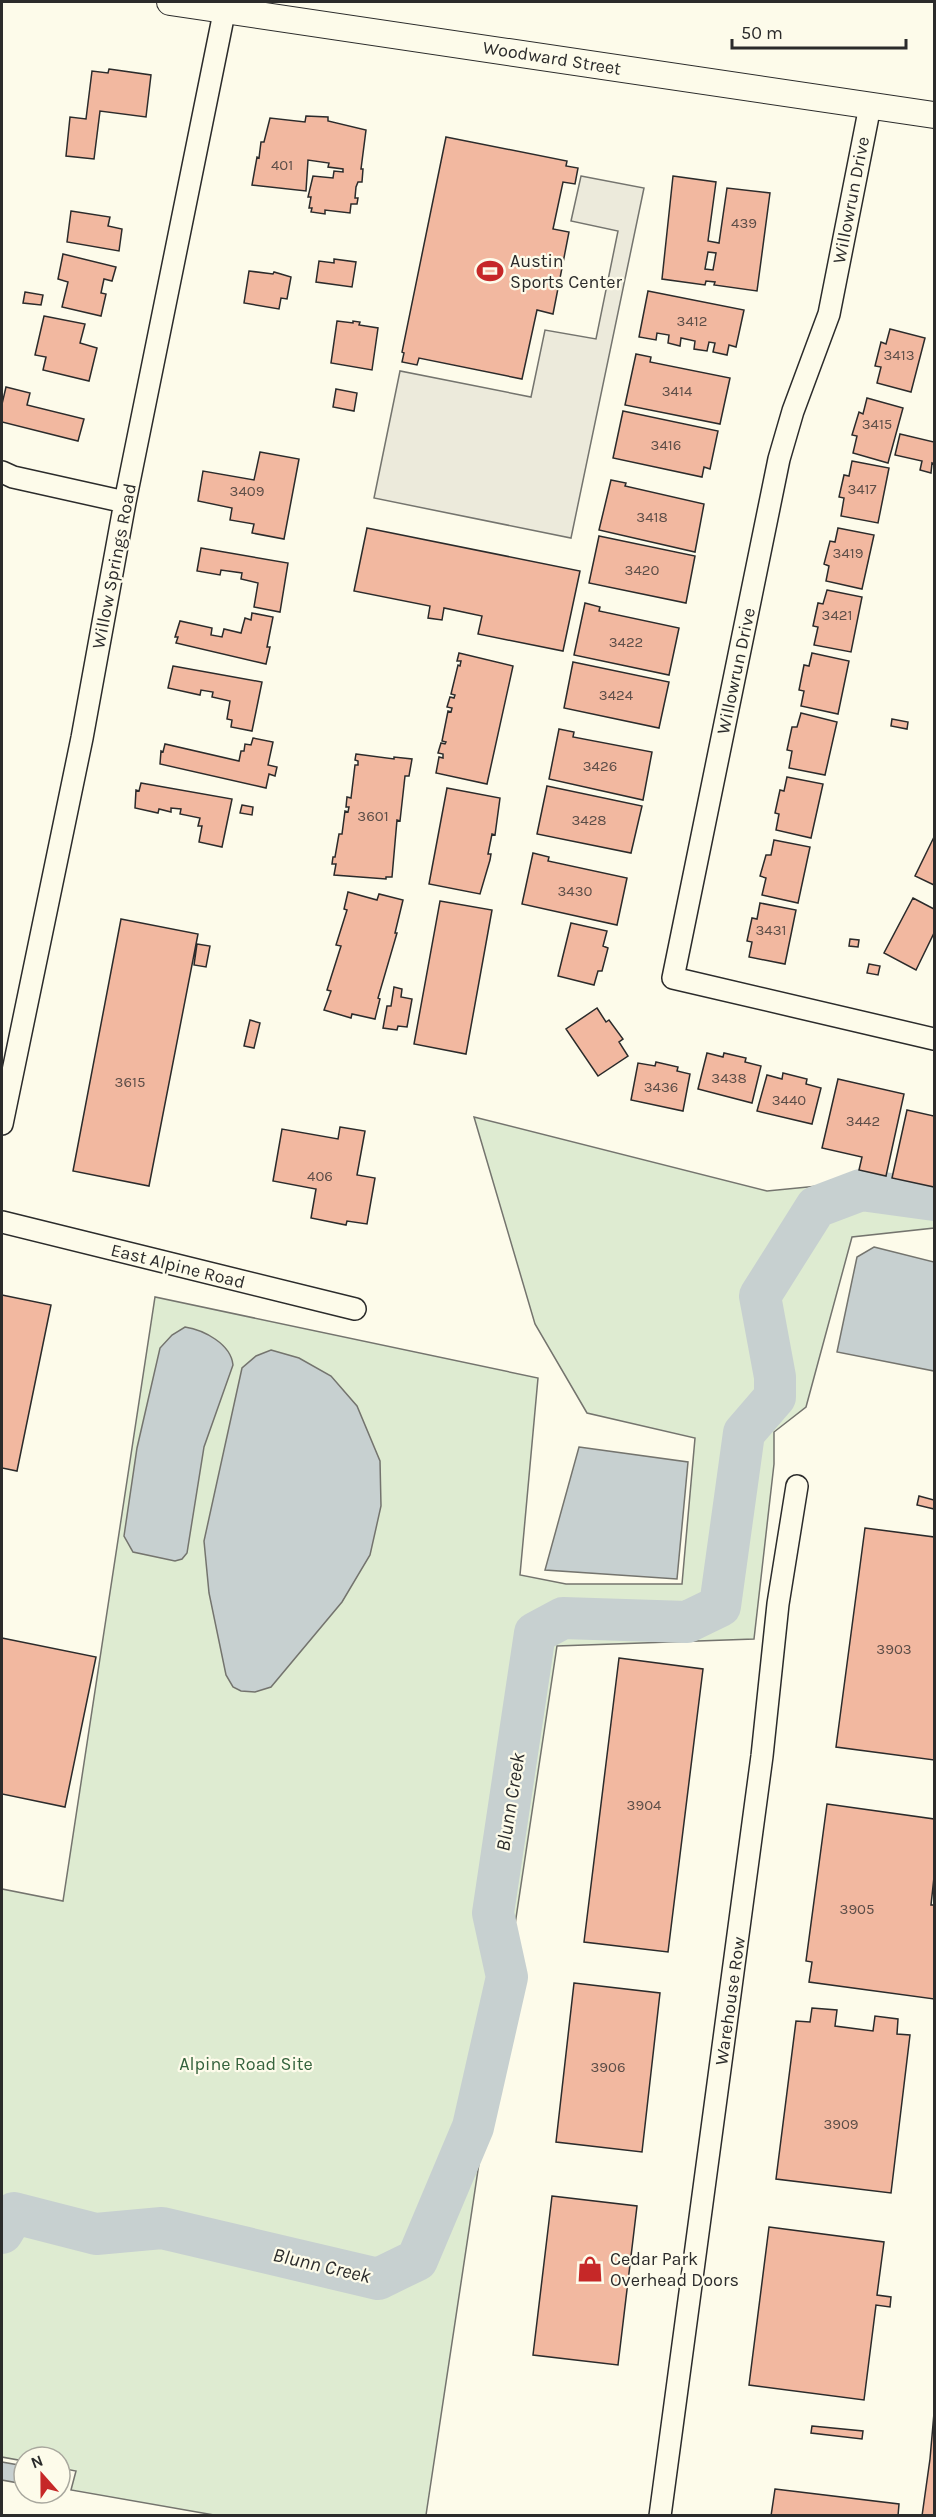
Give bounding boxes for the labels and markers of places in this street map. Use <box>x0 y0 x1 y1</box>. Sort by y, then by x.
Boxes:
place label: Austin Sports Center <box>510 250 622 293</box>
sports icon: Austin Sports Center <box>475 256 505 286</box>
place label: Cedar Park Overhead Doors <box>610 2248 739 2291</box>
shop icon: Cedar Park Overhead Doors <box>575 2254 605 2284</box>

